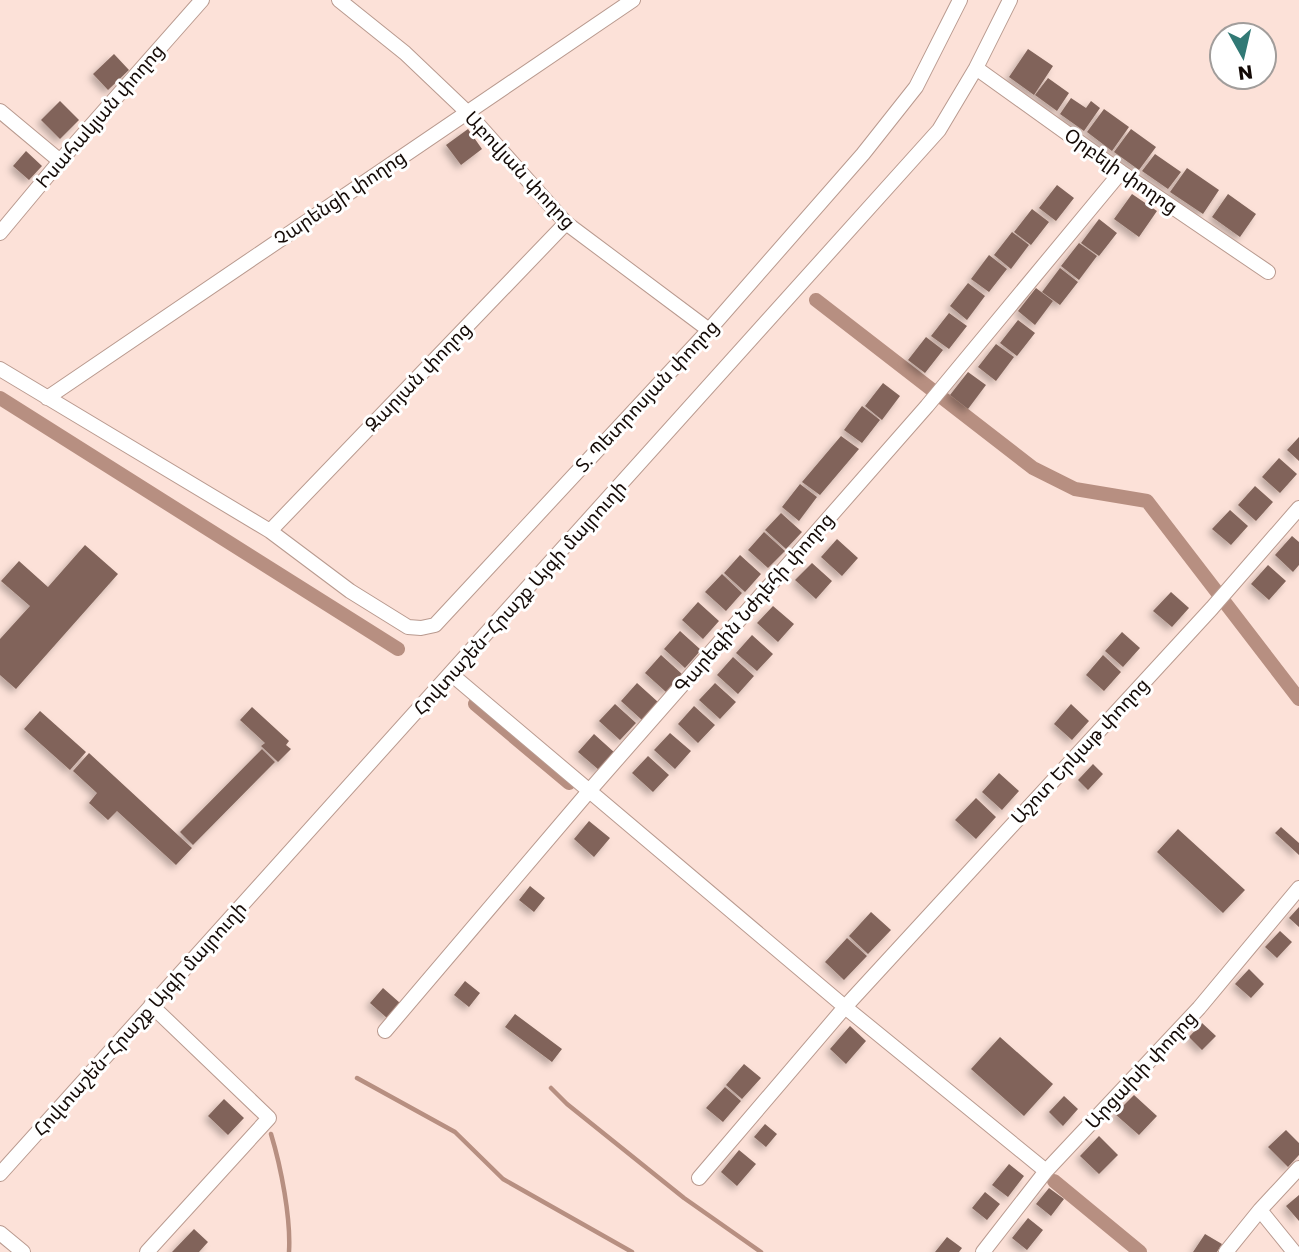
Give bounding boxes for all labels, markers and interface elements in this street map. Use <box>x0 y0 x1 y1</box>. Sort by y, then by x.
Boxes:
north arrow <box>1208 21 1278 91</box>
street label: Իսահակյան փողոց <box>30 38 170 194</box>
text: N <box>1236 58 1254 87</box>
street label: Աբովյան փողոց <box>458 105 582 235</box>
street label: Օրբելի փողոց <box>1059 122 1183 220</box>
street label: Չարենցի փողոց <box>269 144 411 252</box>
street label: Տ. Պետրոսյան փողոց <box>569 314 725 478</box>
street label: Զարյան փողոց <box>359 316 477 438</box>
street label: Հովտաշեն-Հրաշք Այգի մայրուղի <box>407 475 633 721</box>
street label: Գարեգին Նժդեհի փողոց <box>668 507 840 699</box>
street label: Աշոտ Երկաթ փողոց <box>1005 672 1155 830</box>
street label: Հովտաշեն-Հրաշք Այգի մայրուղի <box>27 896 253 1142</box>
street label: Արցախի փողոց <box>1079 1005 1203 1135</box>

